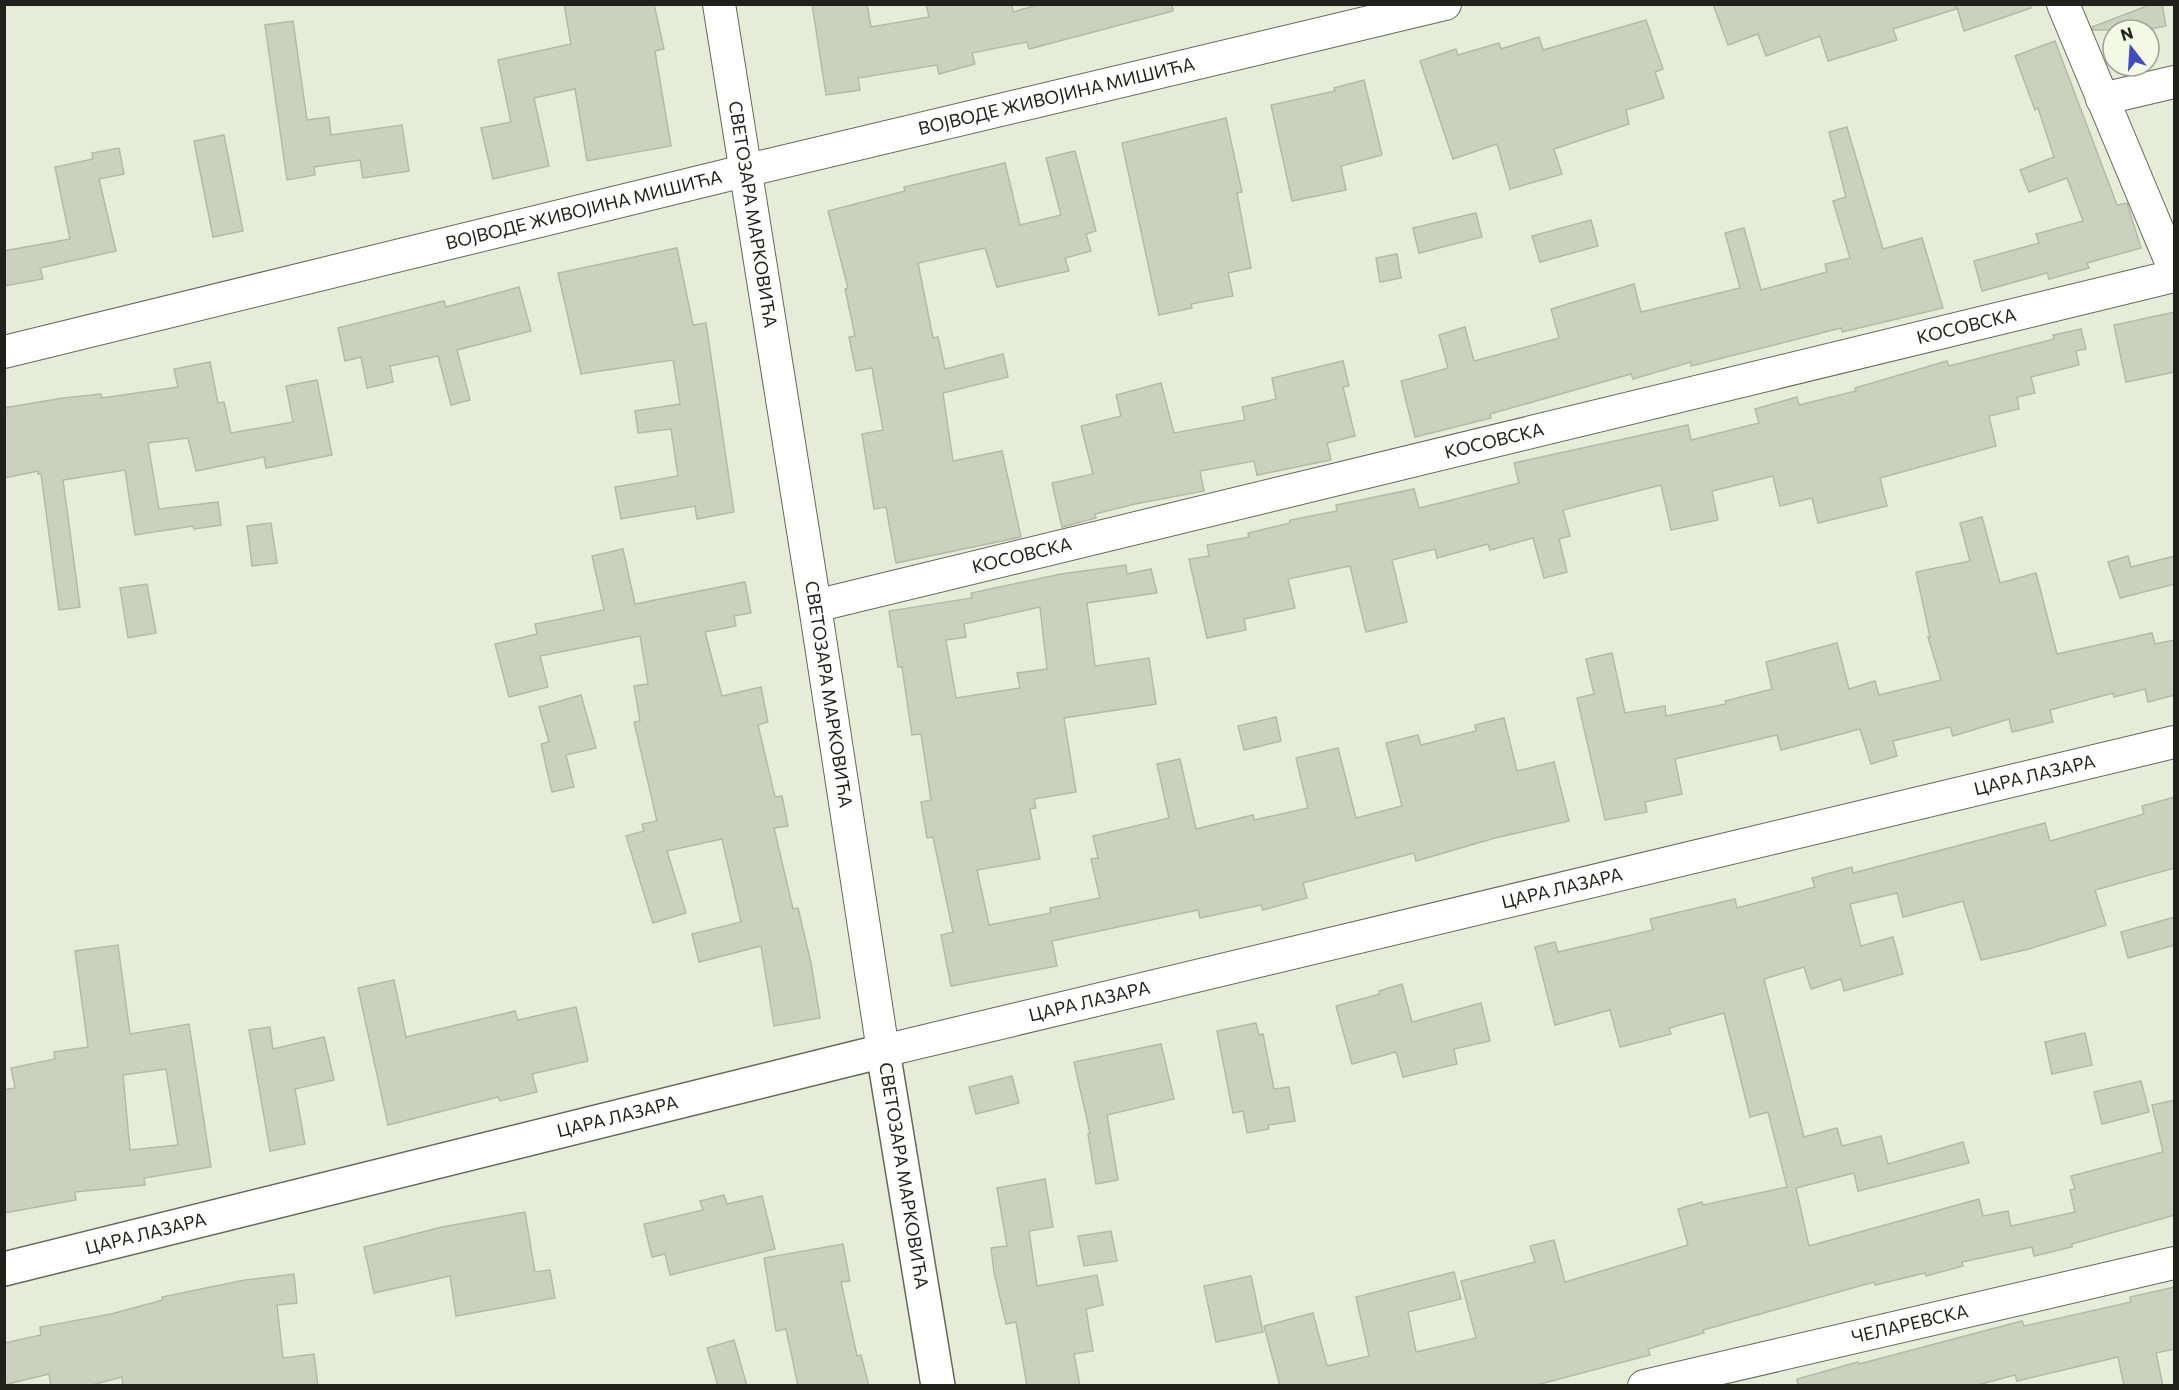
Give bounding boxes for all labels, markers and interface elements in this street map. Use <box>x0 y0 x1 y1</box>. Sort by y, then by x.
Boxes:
north arrow <box>2101 18 2161 78</box>
text: N <box>2118 22 2135 44</box>
street label: ВОЈВОДЕ ЖИВОЈИНА МИШИЋА <box>916 52 1197 139</box>
street label: СВЕТОЗАРА МАРКОВИЋА <box>725 99 782 329</box>
street label: ВОЈВОДЕ ЖИВОЈИНА МИШИЋА <box>443 165 724 254</box>
street label: КОСОВСКА <box>1914 303 2018 348</box>
street label: КОСОВСКА <box>1442 417 1546 463</box>
street label: КОСОВСКА <box>970 532 1074 577</box>
street label: СВЕТОЗАРА МАРКОВИЋА <box>801 579 858 809</box>
street label: ЦАРА ЛАЗАРА <box>1972 749 2097 799</box>
street label: ЦАРА ЛАЗАРА <box>1499 862 1625 913</box>
street label: ЦАРА ЛАЗАРА <box>1026 976 1152 1026</box>
street label: СВЕТОЗАРА МАРКОВИЋА <box>875 1061 934 1290</box>
street label: ЦАРА ЛАЗАРА <box>554 1090 680 1141</box>
street label: ЦАРА ЛАЗАРА <box>83 1207 208 1258</box>
street label: ЧЕЛАРЕВСКА <box>1849 1299 1970 1348</box>

